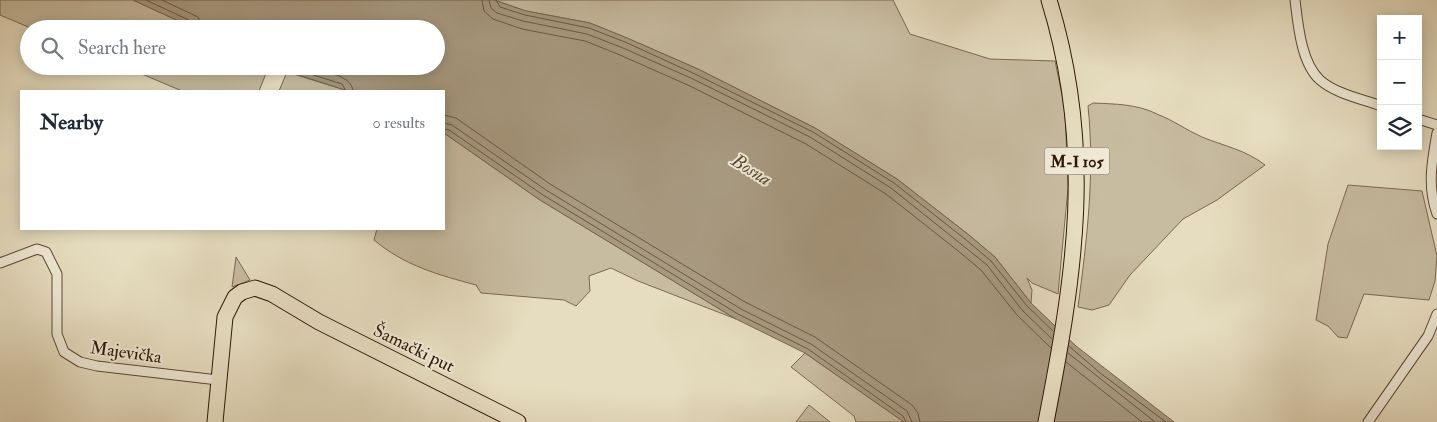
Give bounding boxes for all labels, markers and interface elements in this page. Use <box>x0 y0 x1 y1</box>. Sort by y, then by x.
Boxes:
map controls <box>1377 15 1422 150</box>
button: + <box>1377 15 1422 60</box>
search box <box>20 20 445 75</box>
icon: search <box>38 34 66 62</box>
text: Search here <box>78 36 166 60</box>
button: − <box>1377 60 1422 105</box>
button: layers <box>1377 105 1422 150</box>
text: Nearby <box>40 109 103 136</box>
text: 0 results <box>372 113 425 133</box>
water label: Bosna <box>726 148 776 191</box>
road number: M-I 105 <box>1044 148 1110 175</box>
street label: Šamački put <box>369 318 459 378</box>
street label: Majevička <box>89 336 164 369</box>

